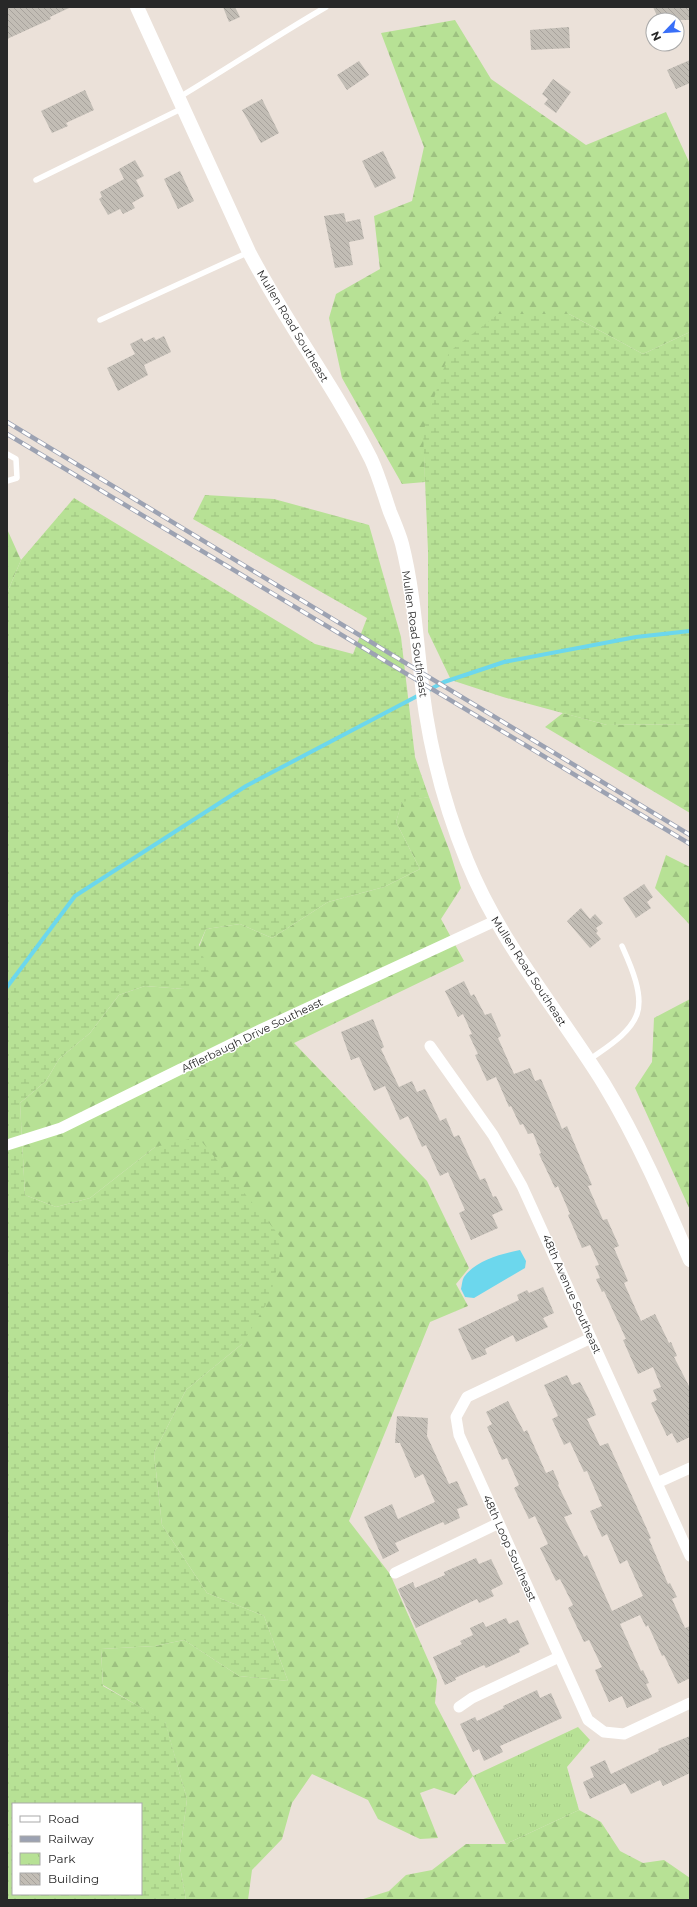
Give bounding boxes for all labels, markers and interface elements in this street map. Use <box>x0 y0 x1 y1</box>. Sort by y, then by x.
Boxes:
north arrow <box>645 12 685 52</box>
text: N <box>648 29 664 43</box>
street label: Mullen Road Southeast <box>254 267 332 385</box>
street label: Mullen Road Southeast <box>399 570 431 699</box>
street label: Mullen Road Southeast <box>488 913 570 1029</box>
street label: Afflerbaugh Drive Southeast <box>179 994 326 1075</box>
street label: 48th Avenue Southeast <box>539 1232 605 1356</box>
street label: 48th Loop Southeast <box>480 1492 540 1604</box>
legend <box>12 1803 142 1895</box>
text: Road <box>48 1811 79 1826</box>
text: Railway <box>48 1831 94 1846</box>
text: Park <box>48 1851 76 1866</box>
text: Building <box>48 1871 99 1886</box>

